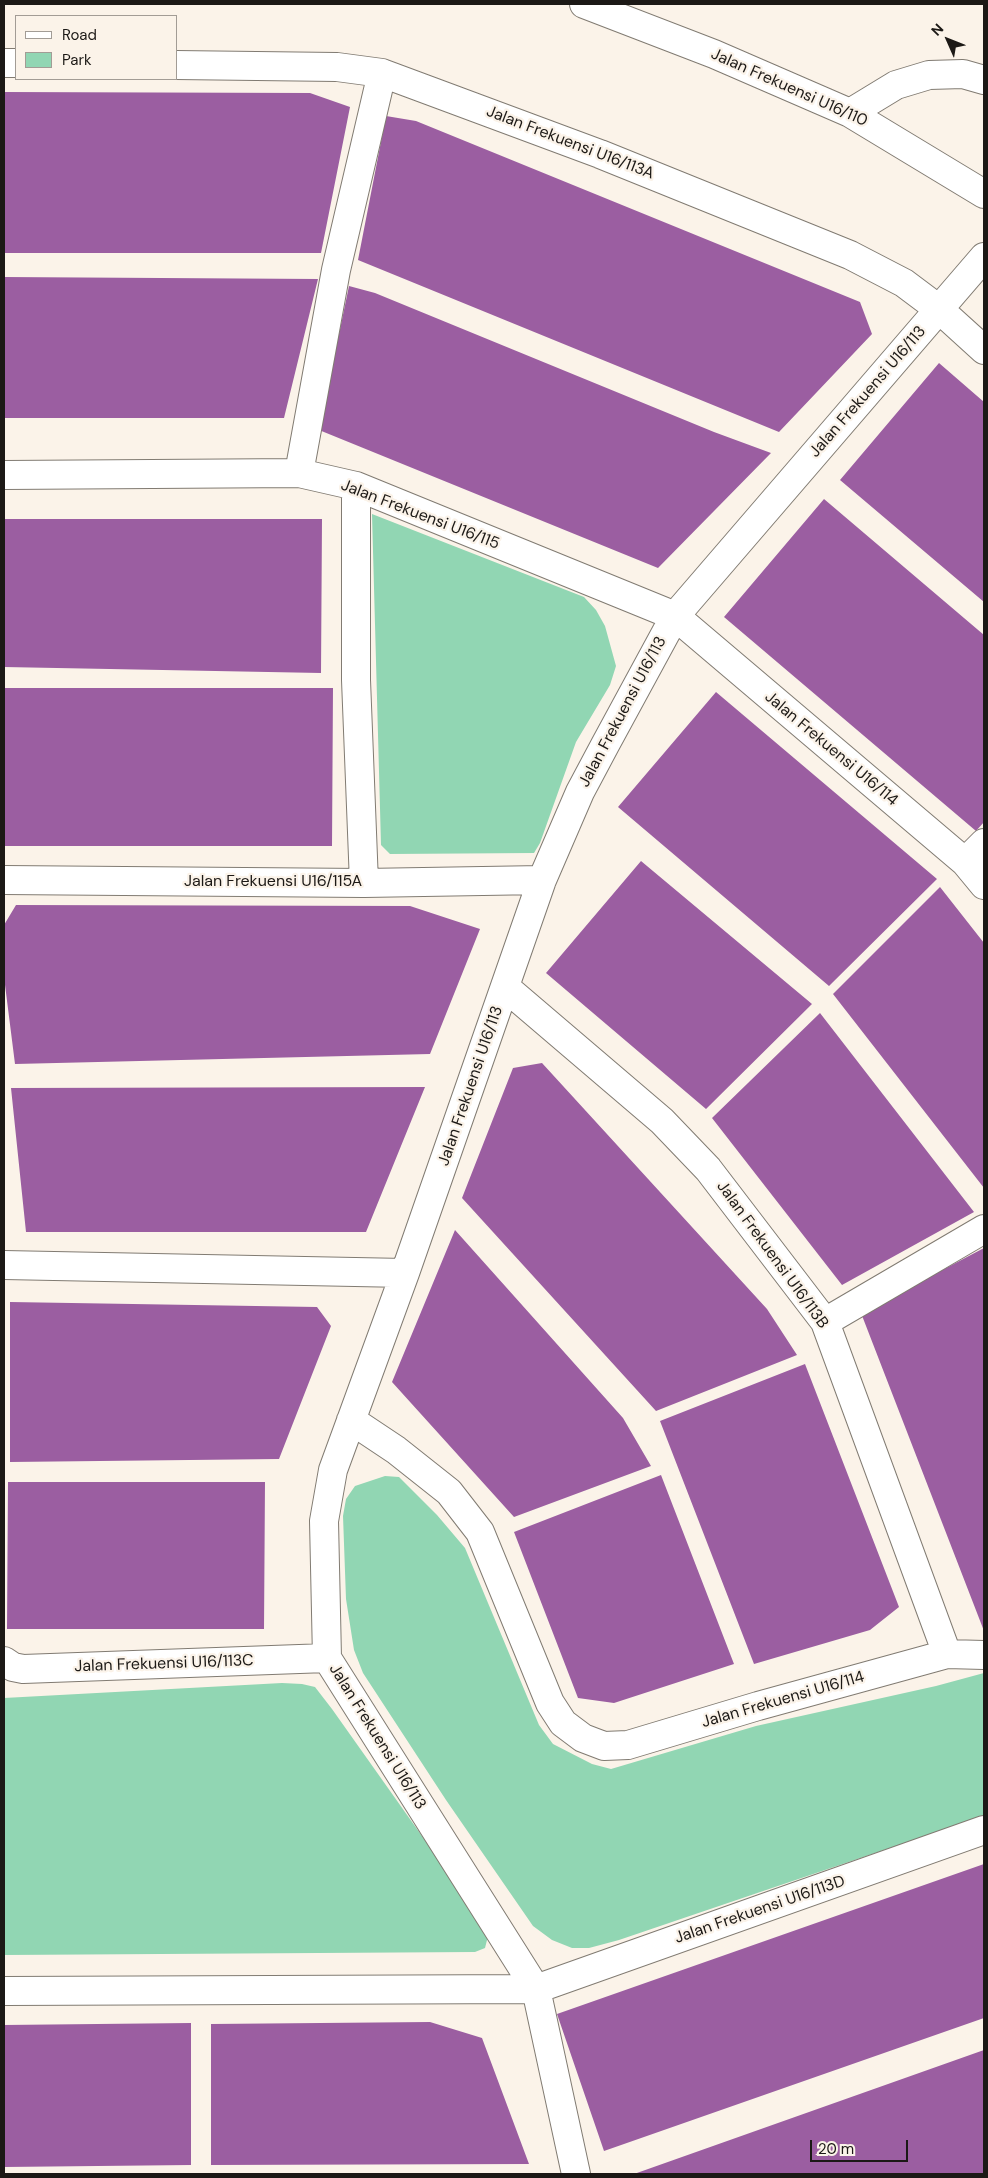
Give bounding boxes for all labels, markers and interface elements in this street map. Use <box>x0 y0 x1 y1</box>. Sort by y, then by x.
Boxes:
legend <box>15 15 178 80</box>
north arrow <box>923 15 973 65</box>
text: N <box>927 20 947 40</box>
text: Road <box>62 25 97 45</box>
street label: Jalan Frekuensi U16/110 <box>708 45 870 131</box>
text: Park <box>62 50 92 70</box>
street label: Jalan Frekuensi U16/113A <box>484 102 656 184</box>
street label: Jalan Frekuensi U16/113 <box>806 322 930 462</box>
street label: Jalan Frekuensi U16/115 <box>338 476 502 554</box>
street label: Jalan Frekuensi U16/113 <box>575 633 671 791</box>
street label: Jalan Frekuensi U16/114 <box>760 688 902 810</box>
street label: Jalan Frekuensi U16/115A <box>184 872 362 892</box>
street label: Jalan Frekuensi U16/113 <box>435 1003 507 1169</box>
street label: Jalan Frekuensi U16/113B <box>712 1178 832 1332</box>
street label: Jalan Frekuensi U16/113C <box>74 1651 254 1677</box>
street label: Jalan Frekuensi U16/113 <box>324 1661 430 1813</box>
street label: Jalan Frekuensi U16/114 <box>700 1668 866 1732</box>
street label: Jalan Frekuensi U16/113D <box>672 1872 848 1948</box>
scale bar <box>813 2130 910 2162</box>
text: 20 m <box>818 2139 854 2159</box>

